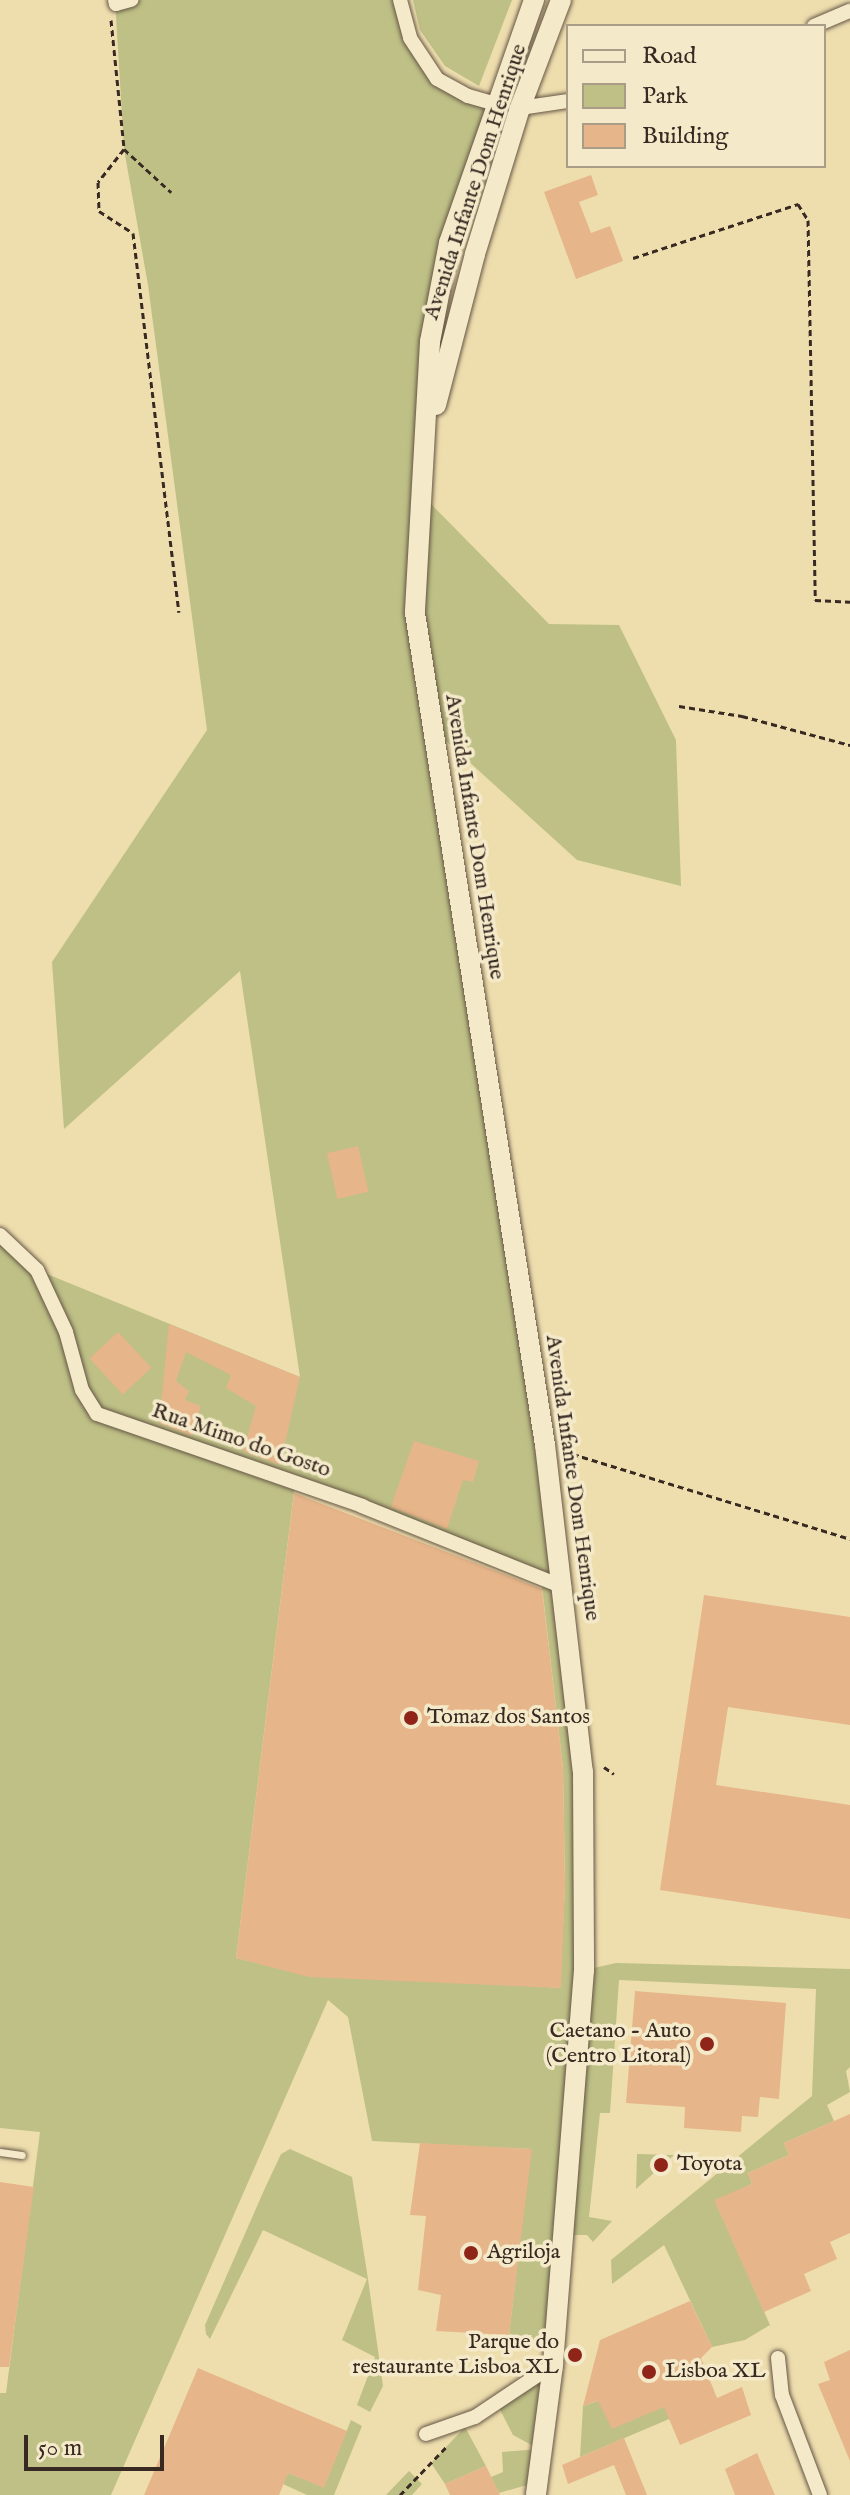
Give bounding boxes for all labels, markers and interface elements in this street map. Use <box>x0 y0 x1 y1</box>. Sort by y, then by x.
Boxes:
legend <box>566 24 826 168</box>
street label: Avenida Infante Dom Henrique <box>419 41 533 323</box>
text: Road <box>642 41 696 72</box>
text: Park <box>642 81 688 112</box>
text: Building <box>642 121 728 152</box>
street label: Avenida Infante Dom Henrique <box>438 692 510 982</box>
street label: Avenida Infante Dom Henrique <box>539 1333 605 1623</box>
street label: Rua Mimo do Gosto <box>148 1398 334 1484</box>
place label: Tomaz dos Santos <box>427 1705 590 1731</box>
marker: Tomaz dos Santos <box>402 1709 420 1727</box>
place label: Caetano - Auto (Centro Litoral) <box>546 2018 691 2070</box>
marker: Caetano - Auto (Centro Litoral) <box>698 2035 716 2053</box>
place label: Toyota <box>677 2152 742 2178</box>
marker: Toyota <box>652 2156 670 2174</box>
place label: Agriloja <box>487 2240 560 2266</box>
marker: Agriloja <box>462 2244 480 2262</box>
place label: Parque do restaurante Lisboa XL <box>352 2329 559 2380</box>
marker: Parque do restaurante Lisboa XL <box>566 2346 584 2364</box>
place label: Lisboa XL <box>665 2359 766 2385</box>
marker: Lisboa XL <box>640 2363 658 2381</box>
scale bar <box>28 2419 168 2469</box>
text: 50 m <box>38 2433 82 2464</box>

